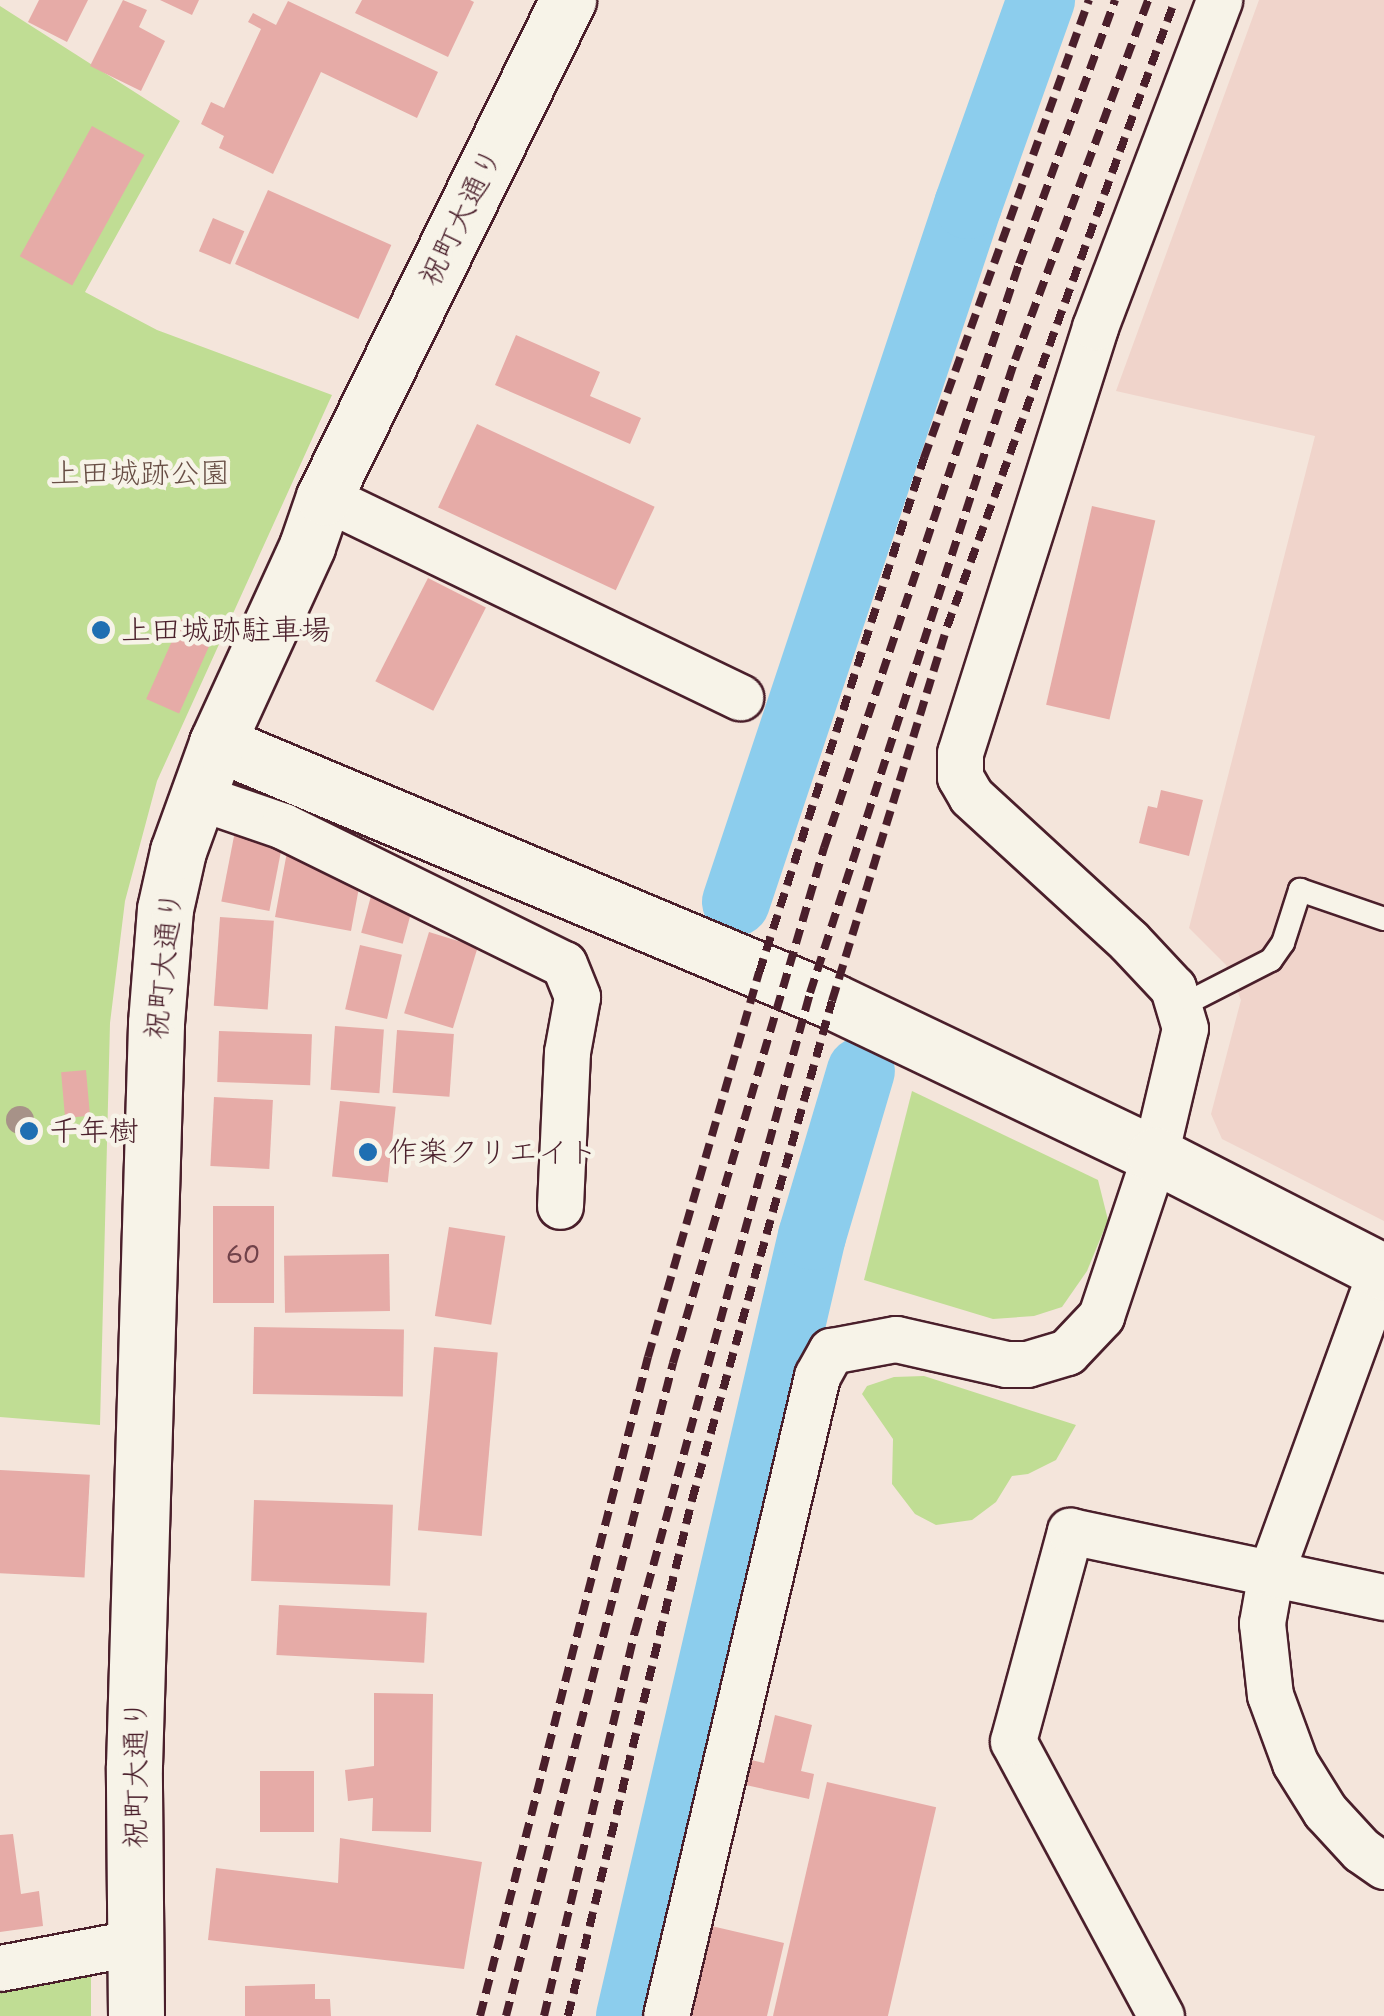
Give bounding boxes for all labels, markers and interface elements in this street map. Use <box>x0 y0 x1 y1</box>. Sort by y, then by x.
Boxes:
street label: 祝町大通り <box>412 142 510 292</box>
park label: 上田城跡公園 <box>50 455 230 491</box>
place label: 上田城跡駐車場 <box>121 612 331 648</box>
marker: 上田城跡駐車場 <box>90 619 112 641</box>
street label: 祝町大通り <box>138 889 190 1041</box>
place label: 千年樹 <box>49 1113 139 1149</box>
marker: 千年樹 <box>18 1120 40 1142</box>
place label: 作楽クリエイト <box>388 1134 598 1170</box>
marker: 作楽クリエイト <box>357 1141 379 1163</box>
house number: 60 <box>226 1239 260 1269</box>
street label: 祝町大通り <box>118 1699 154 1849</box>

